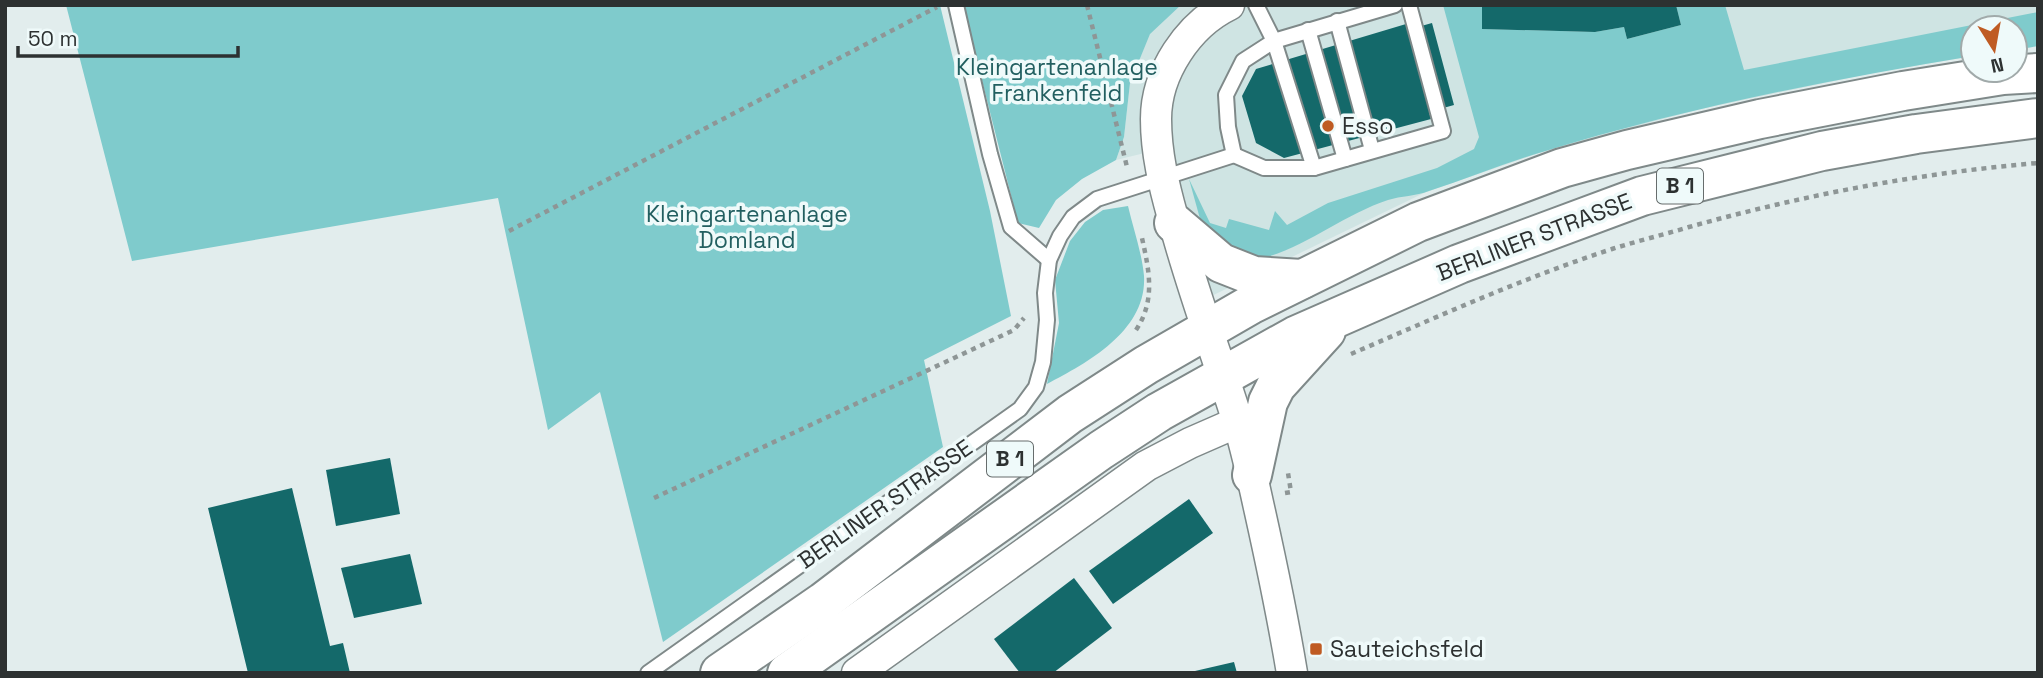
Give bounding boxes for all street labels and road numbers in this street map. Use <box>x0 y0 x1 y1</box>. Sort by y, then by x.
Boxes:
road number: B 1 <box>1657 168 1703 204</box>
street label: BERLINER STRASSE <box>1432 186 1636 288</box>
street label: BERLINER STRASSE <box>792 432 978 576</box>
road number: B 1 <box>987 442 1033 476</box>

